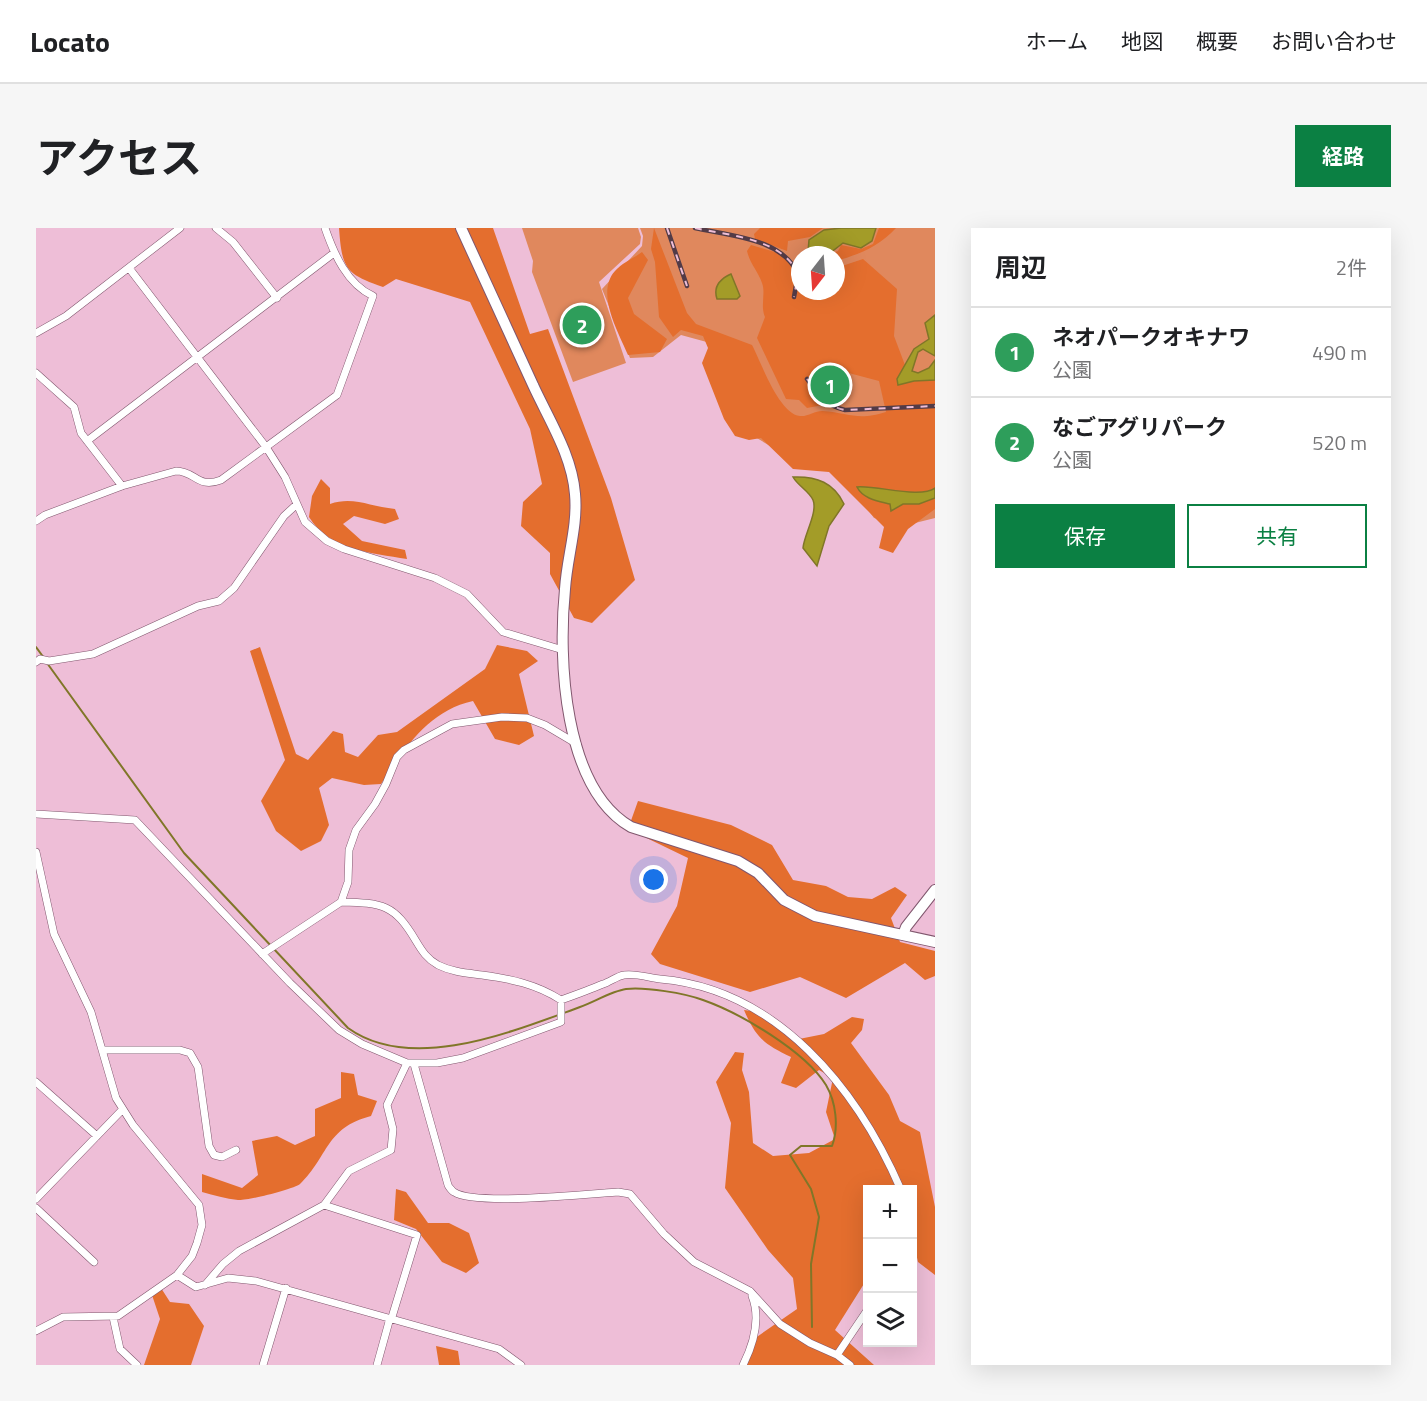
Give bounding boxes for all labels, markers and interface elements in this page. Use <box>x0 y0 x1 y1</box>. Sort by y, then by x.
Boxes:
text: Locato <box>30 20 110 63</box>
text: ホーム <box>1026 25 1088 57</box>
text: 地図 <box>1121 25 1163 57</box>
text: 概要 <box>1196 25 1238 57</box>
text: お問い合わせ <box>1271 25 1397 57</box>
text: アクセス <box>36 125 202 189</box>
button: 経路 <box>1295 125 1391 187</box>
north arrow <box>791 246 845 300</box>
text: 周辺 <box>995 248 1047 287</box>
text: 2件 <box>1336 252 1367 283</box>
pin: 2 <box>562 302 602 348</box>
text: ネオパークオキナワ <box>1052 320 1250 354</box>
text: 1 <box>1009 337 1020 368</box>
text: 490 m <box>1312 337 1367 368</box>
text: 公園 <box>1052 354 1092 385</box>
pin: 1 <box>810 362 850 408</box>
text: なごアグリパーク <box>1052 410 1227 444</box>
text: 2 <box>1009 427 1020 458</box>
text: 520 m <box>1312 427 1367 458</box>
text: 公園 <box>1052 444 1092 475</box>
button: 保存 <box>995 504 1175 568</box>
button: 共有 <box>1187 504 1367 568</box>
your location <box>639 865 668 894</box>
map controls <box>863 1185 917 1347</box>
button: + <box>863 1185 917 1239</box>
button: − <box>863 1239 917 1293</box>
button: layers <box>863 1293 917 1347</box>

